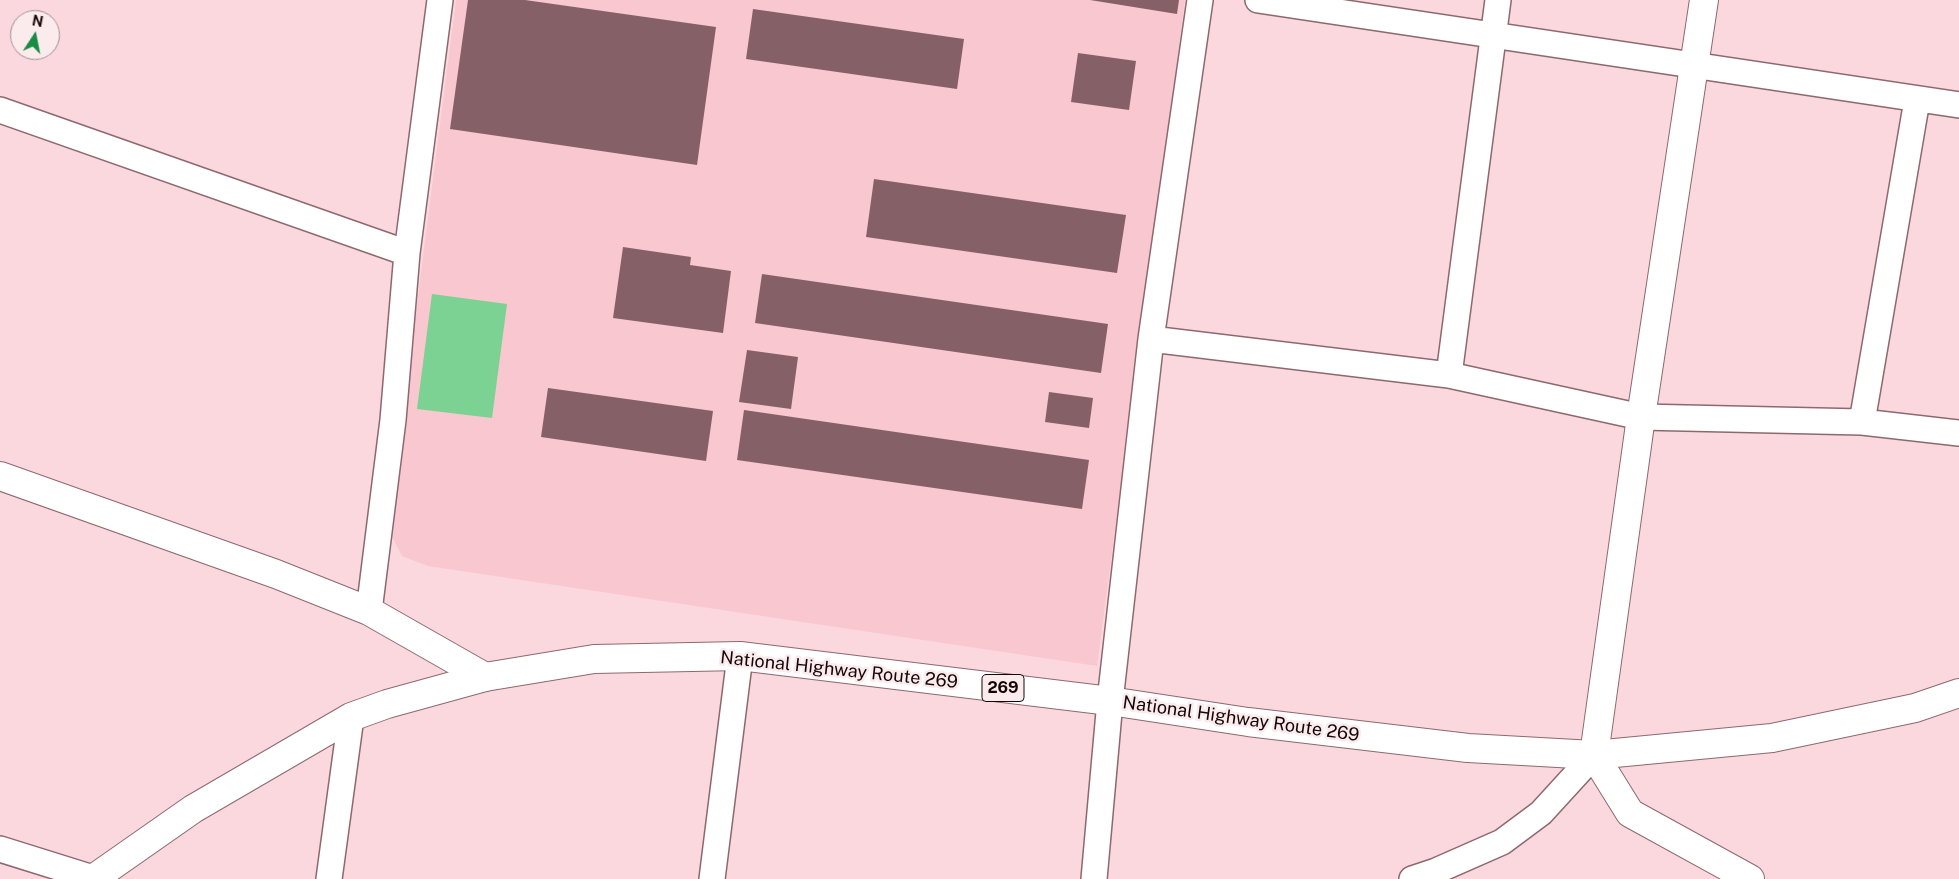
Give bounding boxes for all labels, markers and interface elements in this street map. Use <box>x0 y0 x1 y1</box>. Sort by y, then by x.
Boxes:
north arrow <box>10 10 60 60</box>
text: N <box>31 12 45 30</box>
street label: National Highway Route 269 <box>719 647 959 693</box>
road number: 269 <box>982 674 1024 701</box>
street label: National Highway Route 269 <box>1121 692 1361 746</box>

